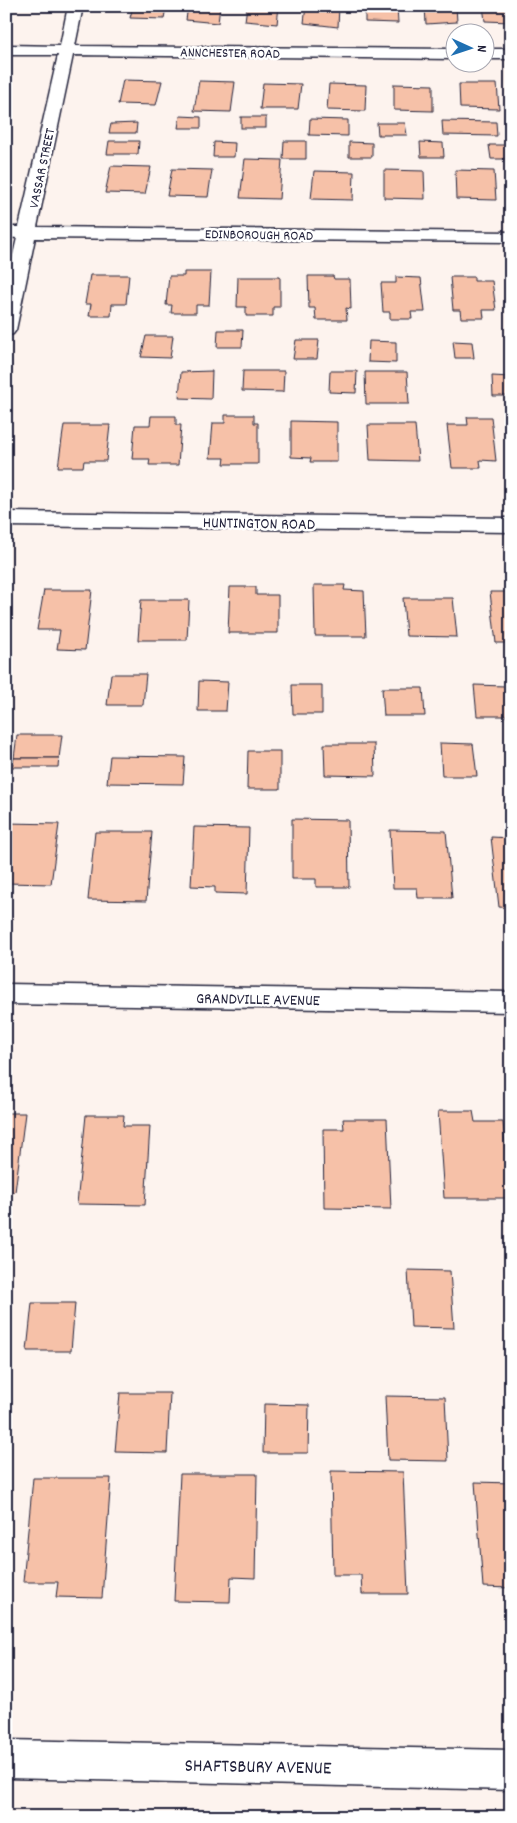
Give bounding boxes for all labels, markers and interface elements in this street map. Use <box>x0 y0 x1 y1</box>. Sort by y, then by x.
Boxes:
north arrow <box>444 22 494 72</box>
street label: ANNCHESTER ROAD <box>180 43 280 65</box>
text: N <box>471 45 491 53</box>
street label: VASSAR STREET <box>25 126 61 210</box>
street label: EDINBOROUGH ROAD <box>205 225 313 247</box>
street label: HUNTINGTON ROAD <box>203 512 315 537</box>
street label: GRANDVILLE AVENUE <box>196 988 321 1013</box>
street label: SHAFTSBURY AVENUE <box>184 1754 332 1783</box>

